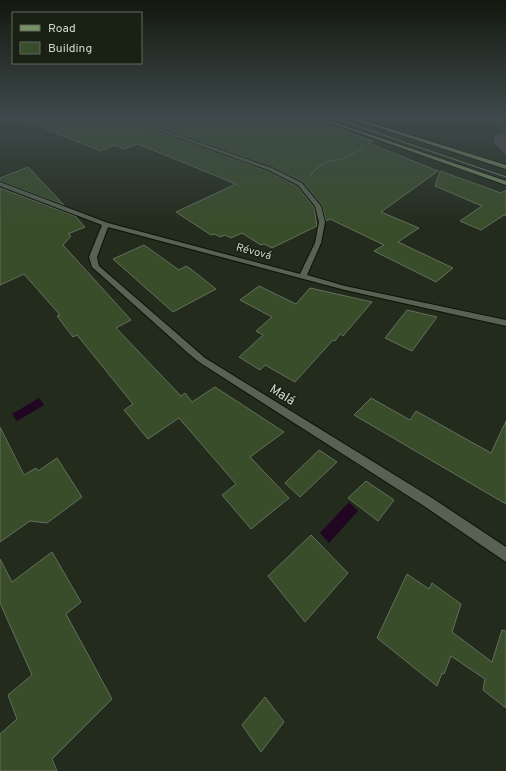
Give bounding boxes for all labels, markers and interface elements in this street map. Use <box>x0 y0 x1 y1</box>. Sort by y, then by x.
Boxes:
legend <box>12 12 142 64</box>
text: Road <box>48 21 76 37</box>
text: Building <box>48 41 92 57</box>
street label: Révová <box>235 241 273 263</box>
street label: Malá <box>266 382 298 410</box>

